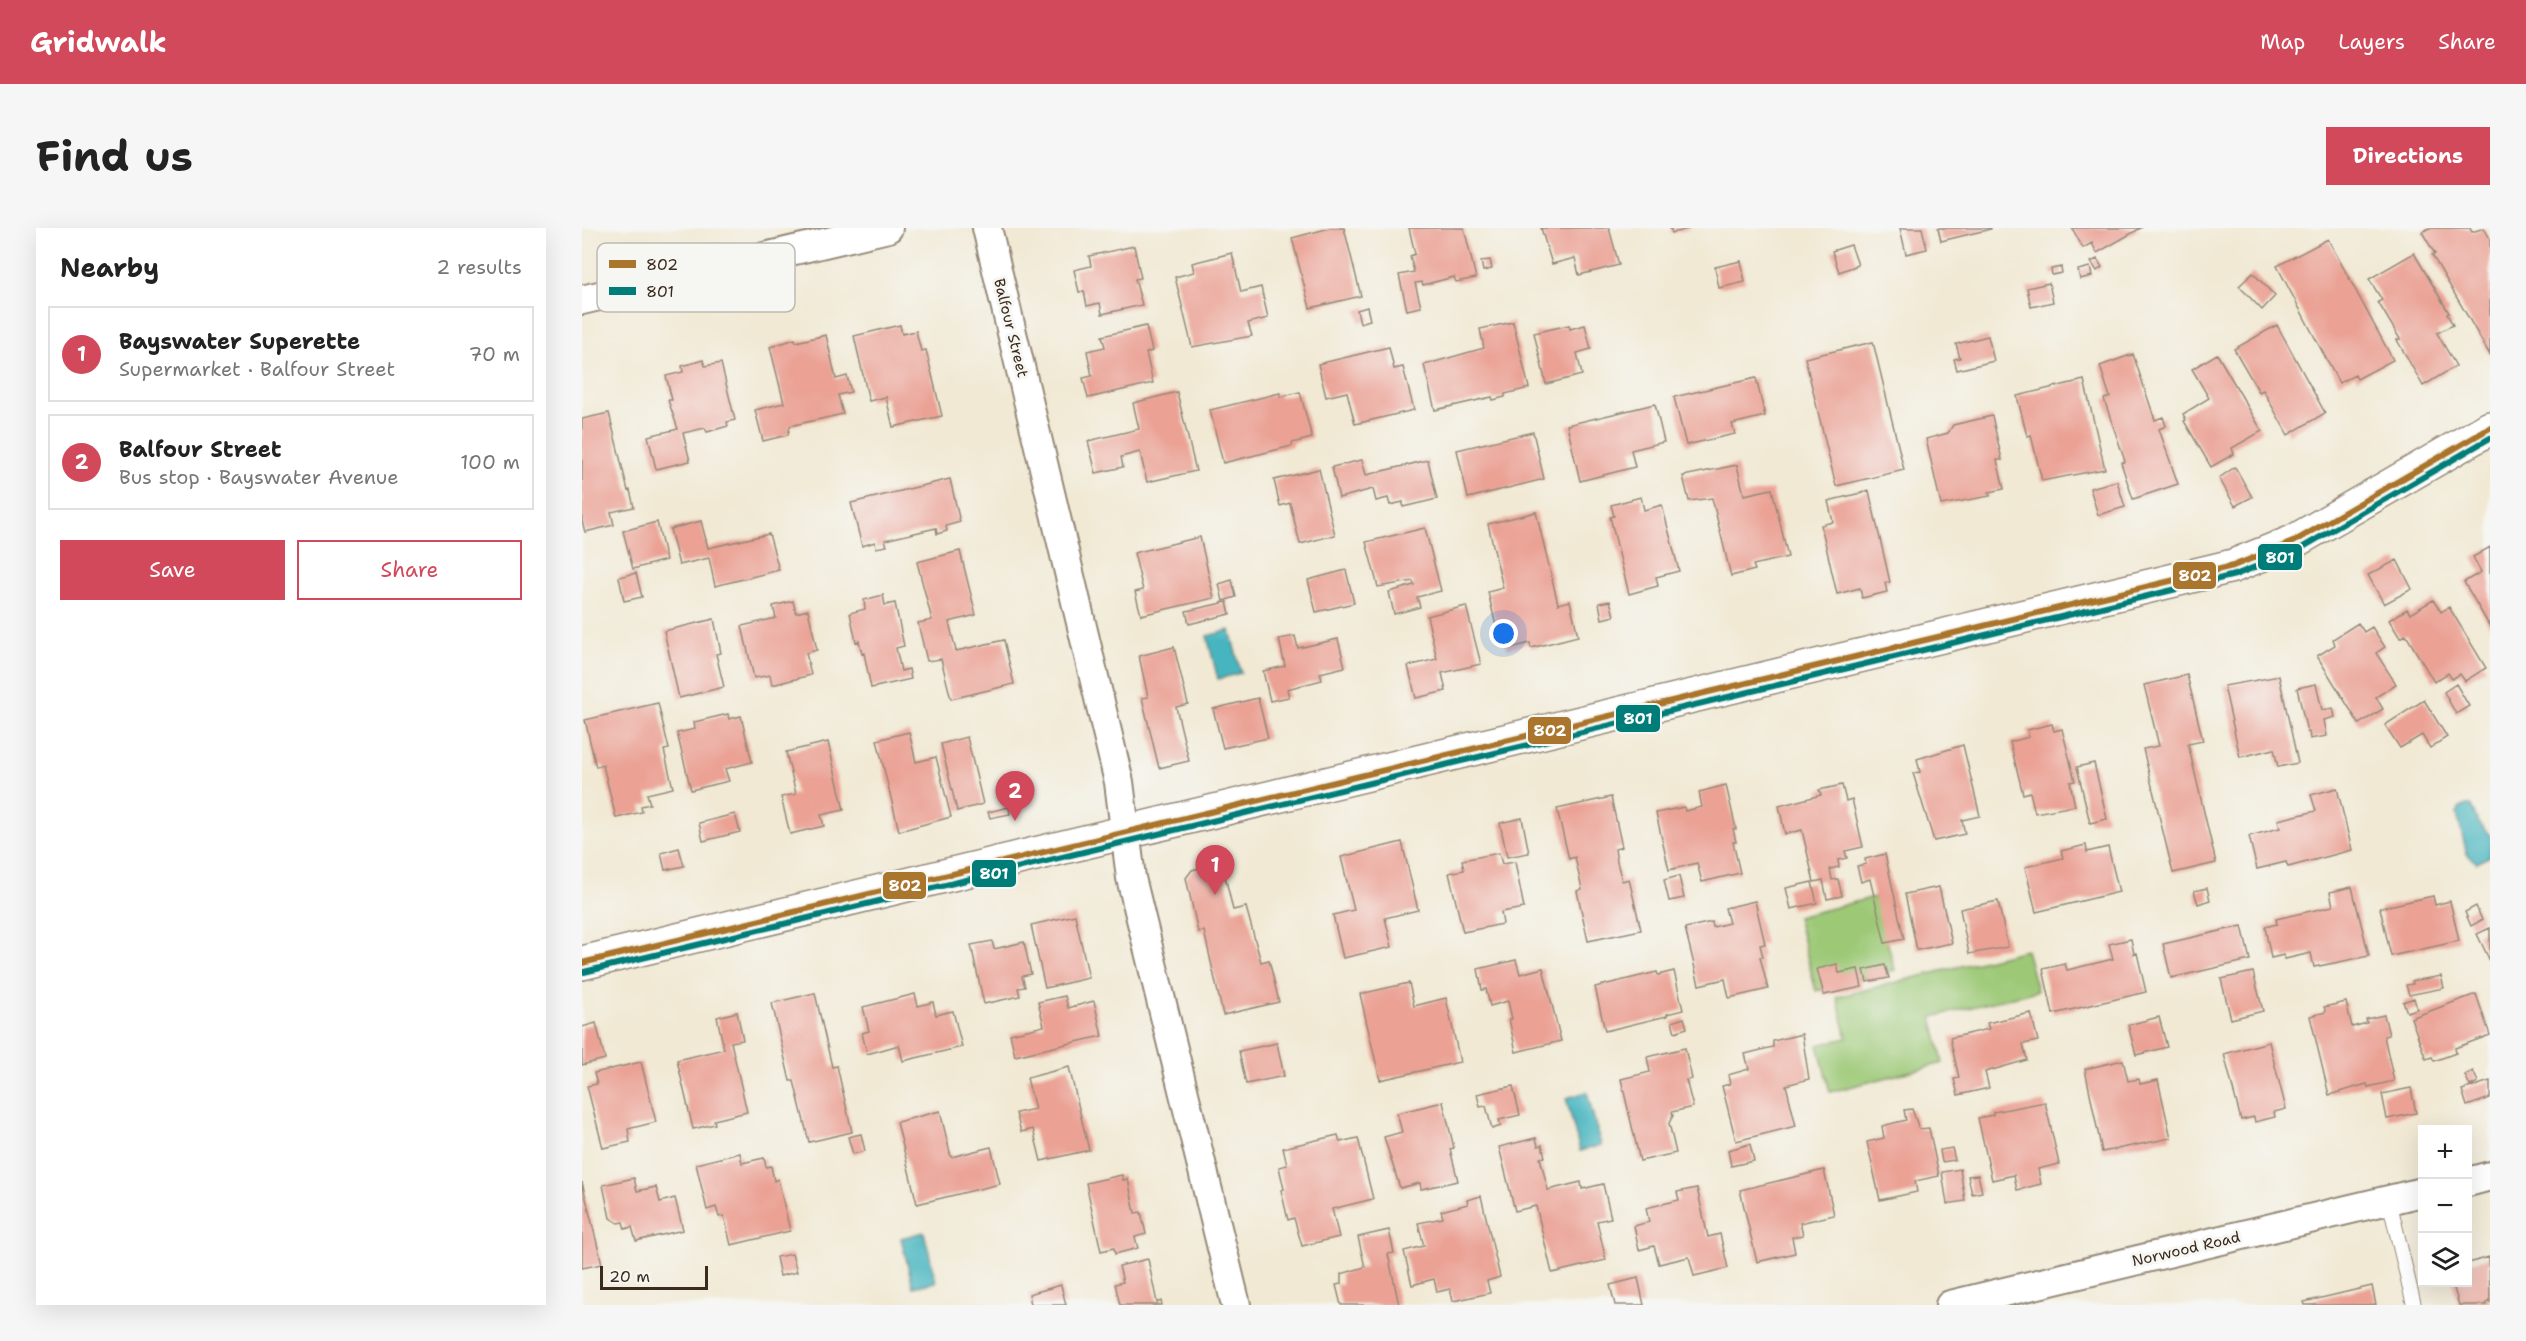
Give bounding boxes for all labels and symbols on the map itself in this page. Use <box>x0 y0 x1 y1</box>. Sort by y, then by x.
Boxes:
legend <box>597 243 795 312</box>
text: 802 <box>646 254 678 275</box>
street label: Balfour Street <box>989 276 1033 380</box>
text: 801 <box>646 281 674 302</box>
line badge: 801 <box>2257 543 2303 571</box>
text: 801 <box>2265 547 2295 568</box>
line badge: 802 <box>2172 561 2217 590</box>
text: 802 <box>2179 565 2211 586</box>
your location <box>1489 619 1518 648</box>
line badge: 801 <box>1615 704 1661 733</box>
text: 801 <box>1623 708 1653 729</box>
line badge: 802 <box>1527 716 1572 745</box>
text: 802 <box>1534 720 1566 741</box>
pin: 2 <box>996 772 1034 821</box>
pin: 1 <box>1196 846 1234 895</box>
line badge: 801 <box>971 859 1017 888</box>
text: 801 <box>979 863 1009 884</box>
line badge: 802 <box>882 871 927 900</box>
text: 802 <box>889 875 921 896</box>
street label: Norwood Road <box>2130 1227 2243 1271</box>
scale bar <box>600 1263 708 1290</box>

